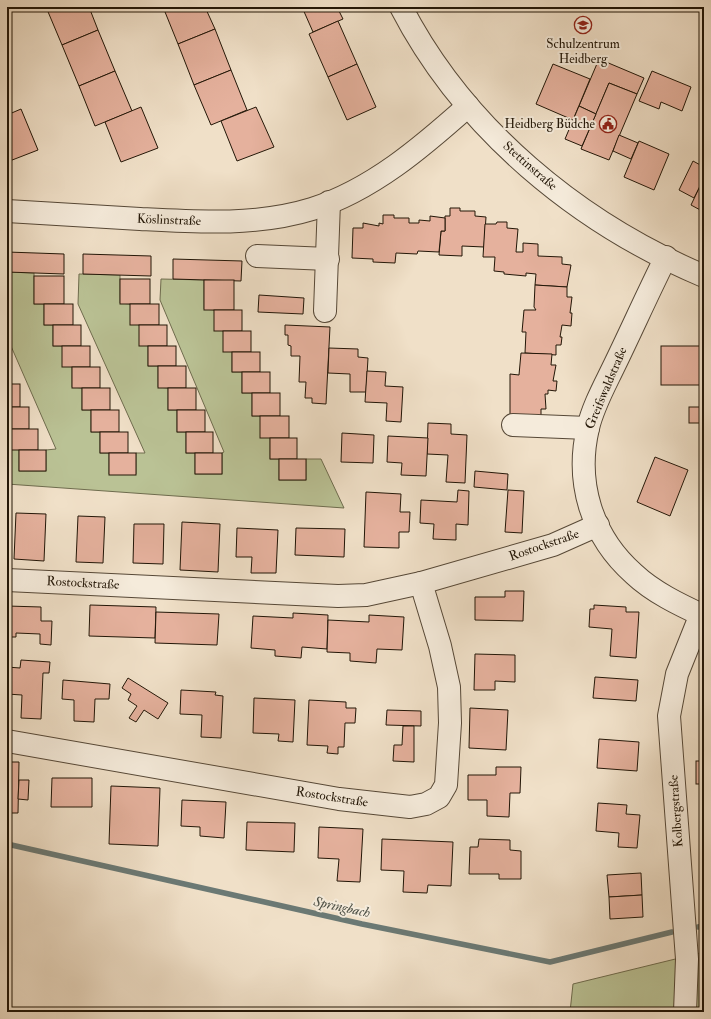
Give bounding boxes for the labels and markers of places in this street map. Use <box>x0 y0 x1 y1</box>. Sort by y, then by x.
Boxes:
school or university icon: Schulzentrum Heidberg <box>573 15 593 35</box>
place label: Schulzentrum Heidberg <box>546 36 620 67</box>
public building icon: Heidberg Büdche <box>598 114 618 134</box>
place label: Heidberg Büdche <box>504 116 596 132</box>

